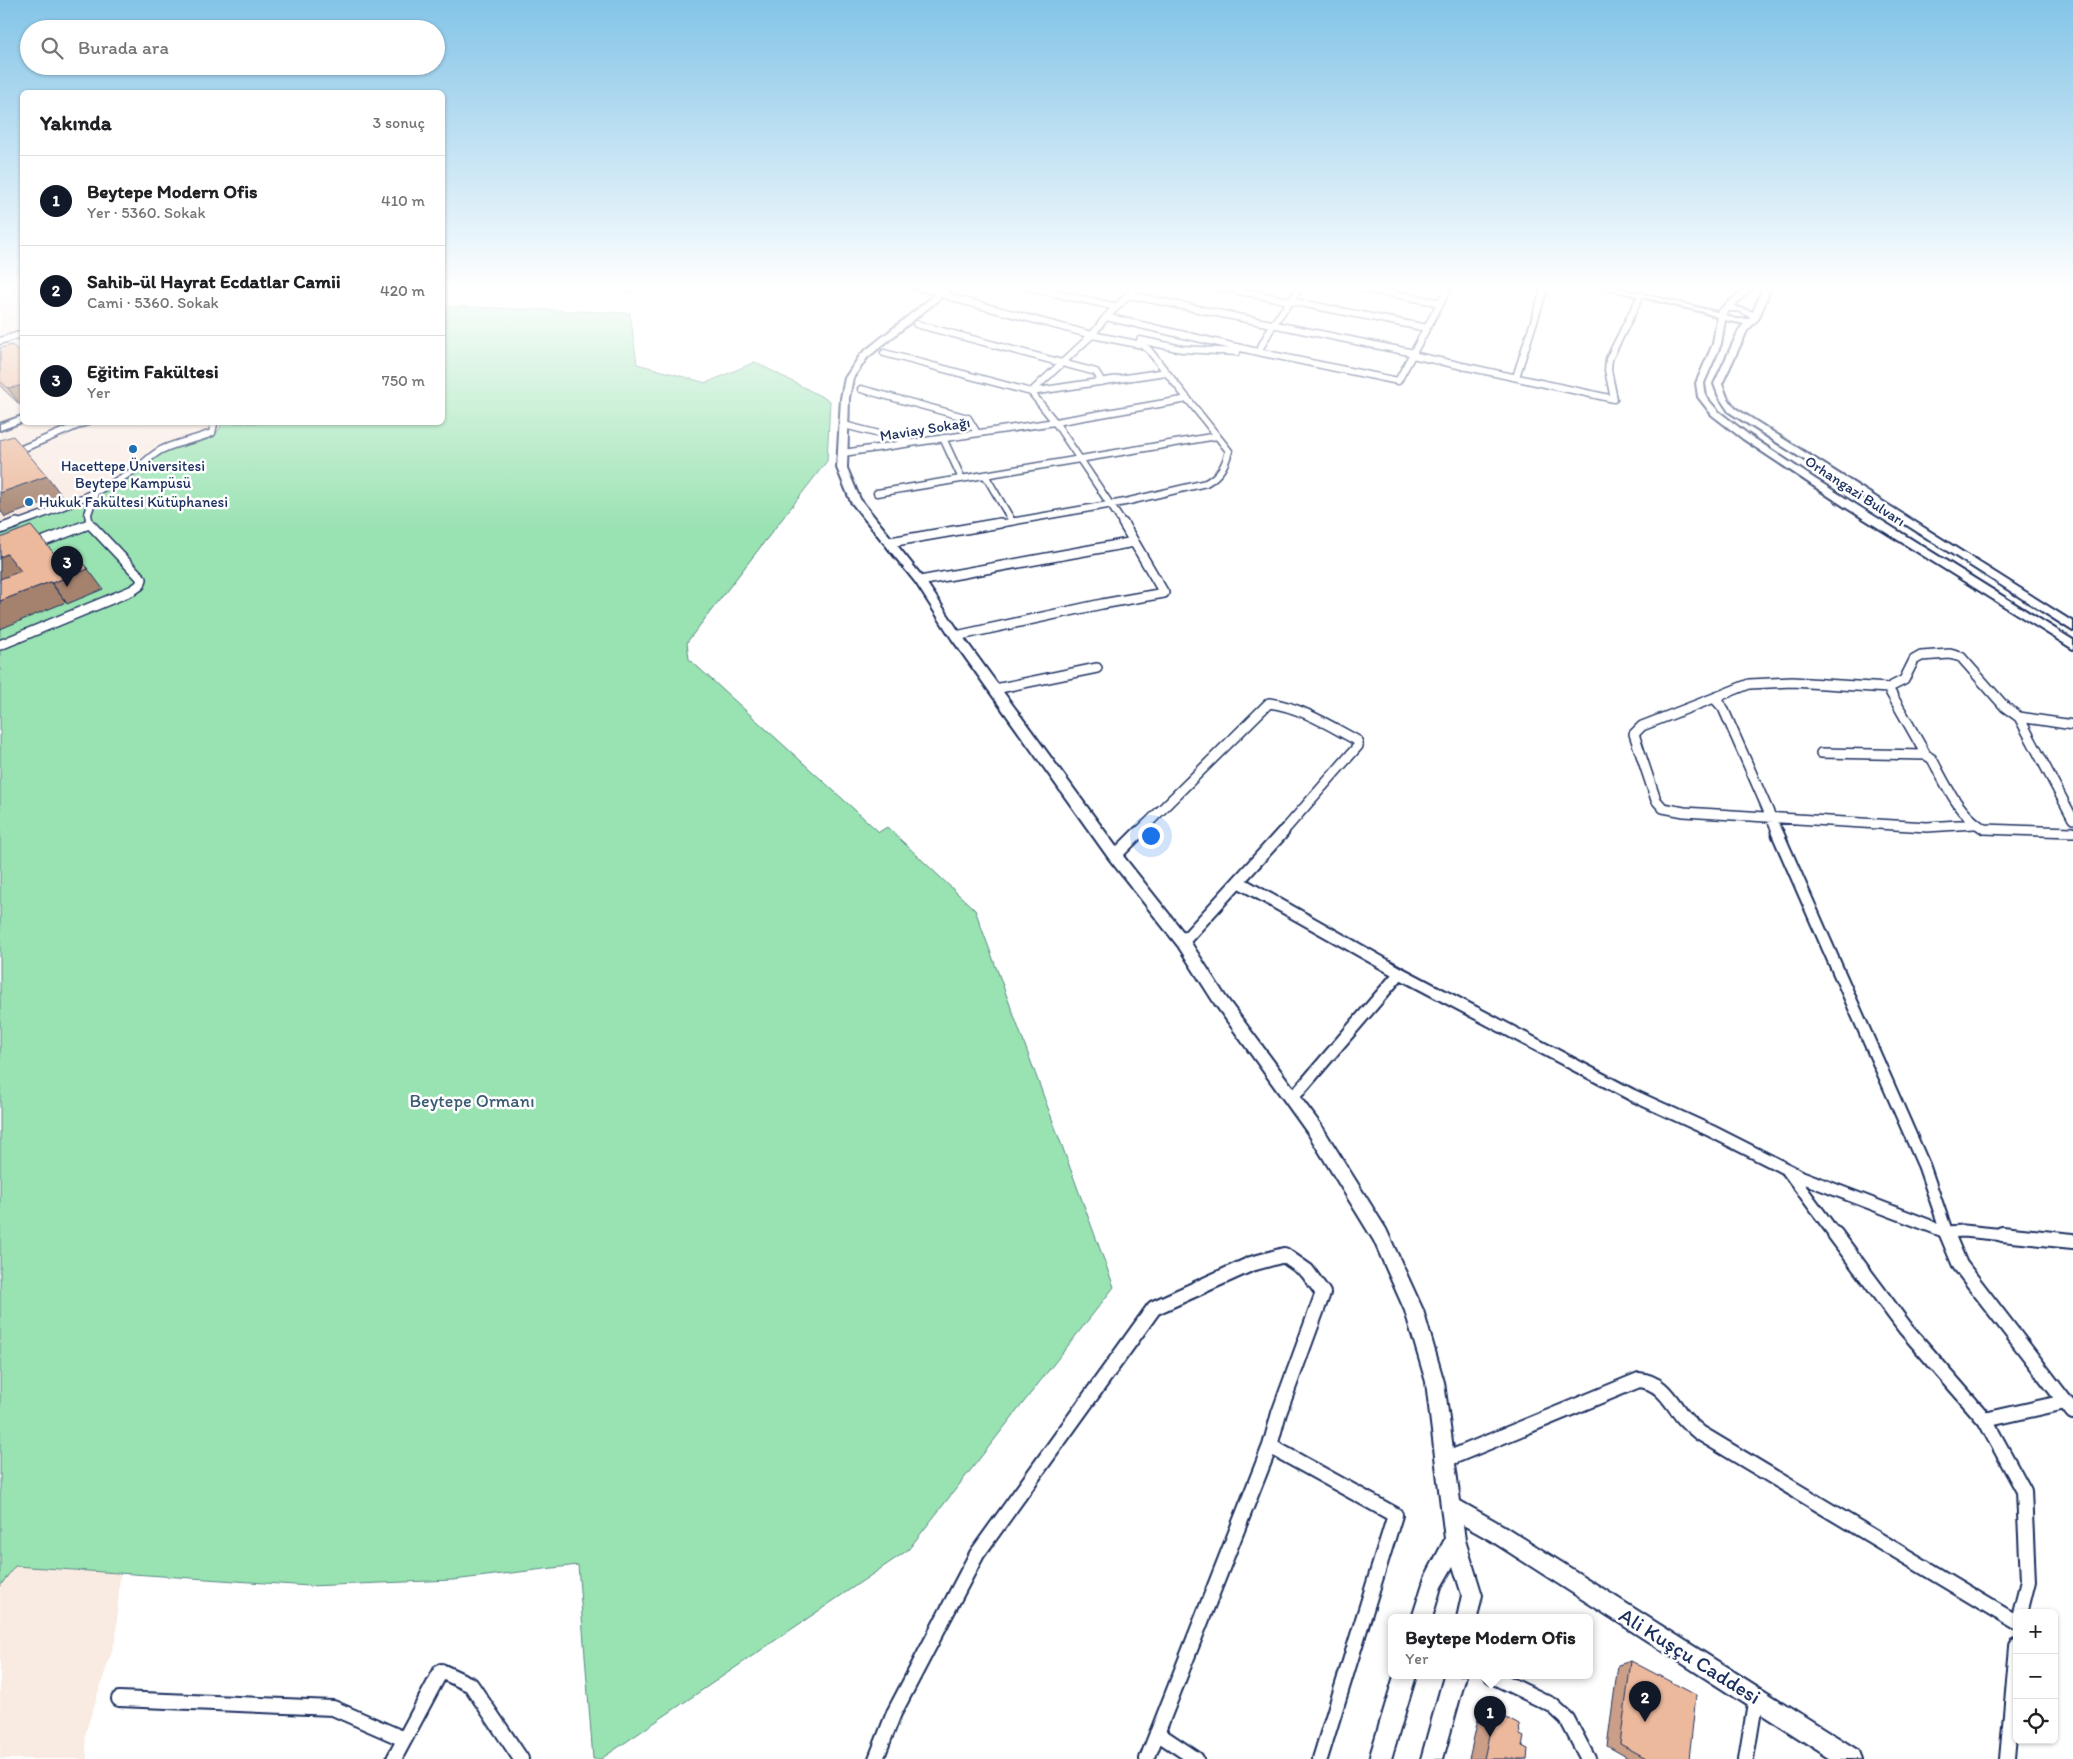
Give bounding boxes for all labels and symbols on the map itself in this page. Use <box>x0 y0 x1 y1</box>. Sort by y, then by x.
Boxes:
street label: Maviay Sokağı <box>879 413 971 445</box>
marker: Hacettepe Üniversitesi Beytepe Kampüsü <box>127 443 139 455</box>
street label: Orhangazi Bulvarı <box>1801 452 1909 530</box>
place label: Hacettepe Üniversitesi Beytepe Kampüsü <box>61 457 205 492</box>
place label: Hukuk Fakültesi Kütüphanesi <box>39 493 228 511</box>
marker: Hukuk Fakültesi Kütüphanesi <box>23 496 35 508</box>
pin: 3 <box>51 546 83 587</box>
your location <box>1138 823 1164 849</box>
park label: Beytepe Ormanı <box>409 1090 535 1112</box>
street label: Ali Kuşçu Caddesi <box>1615 1602 1766 1709</box>
pin: 2 <box>1629 1681 1661 1722</box>
pin: 1 <box>1474 1696 1506 1737</box>

